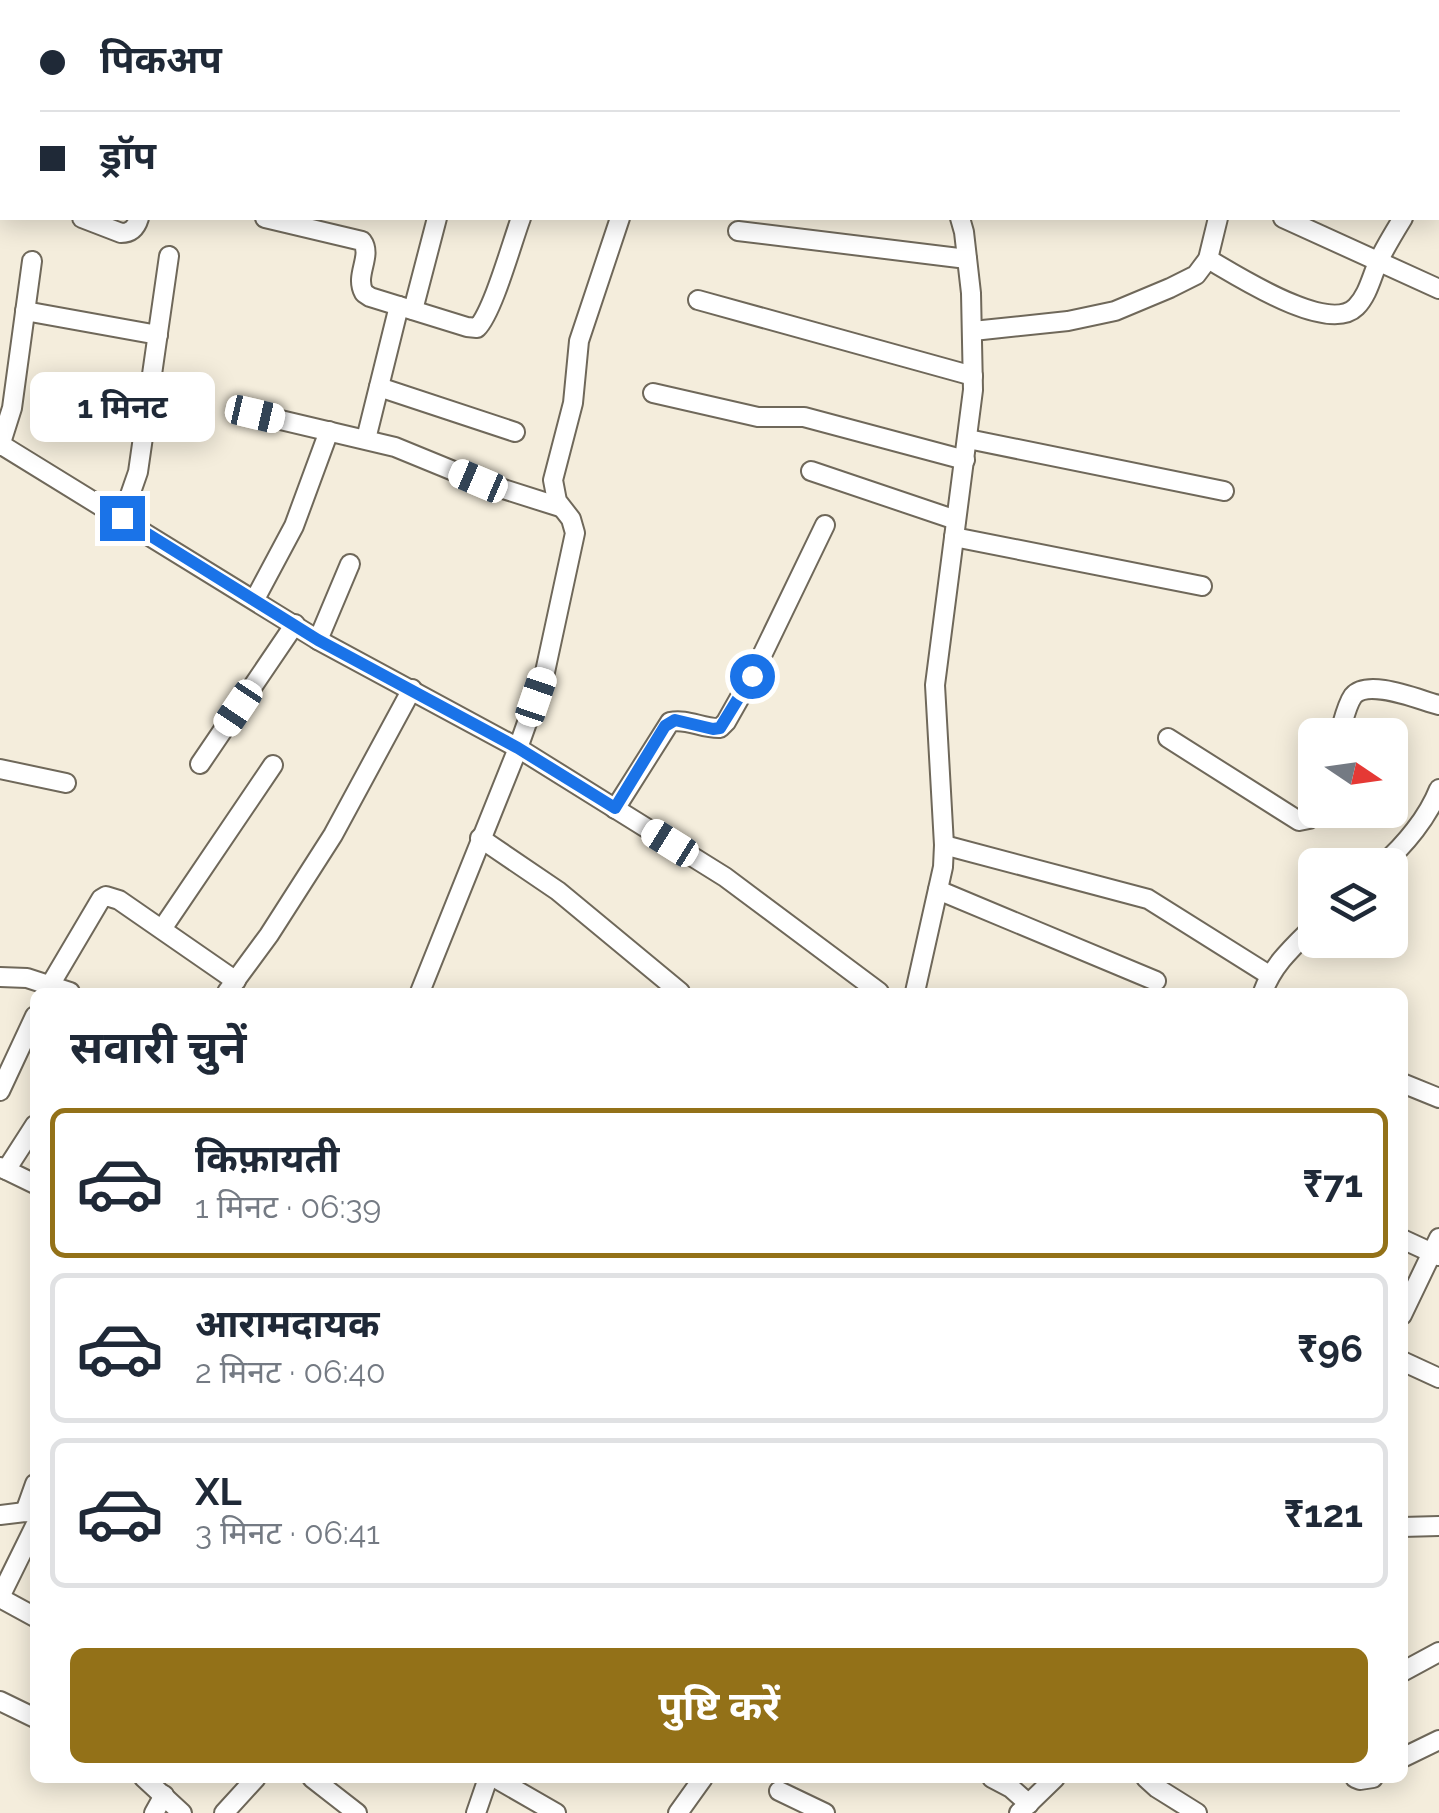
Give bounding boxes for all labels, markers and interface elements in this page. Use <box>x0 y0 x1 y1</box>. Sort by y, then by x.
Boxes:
text: पिकअप <box>100 37 222 82</box>
text: ड्रॉप <box>100 133 156 178</box>
callout: 1 मिनट <box>29 373 214 443</box>
text: 1 मिनट <box>77 388 168 425</box>
car <box>222 393 288 435</box>
car <box>445 455 511 507</box>
route end <box>100 496 145 541</box>
route start <box>730 654 775 699</box>
car <box>512 664 560 730</box>
car <box>209 675 267 741</box>
north arrow <box>1298 718 1408 828</box>
map controls <box>1298 718 1408 958</box>
car <box>637 814 703 872</box>
button: layers <box>1298 848 1408 958</box>
text: सवारी चुनें <box>70 1021 246 1074</box>
text: किफ़ायती <box>195 1136 339 1181</box>
icon: car <box>75 1138 165 1228</box>
text: ₹71 <box>1303 1161 1363 1206</box>
text: 1 मिनट · 06:39 <box>195 1188 381 1225</box>
text: आरामदायक <box>195 1301 379 1346</box>
icon: car <box>75 1303 165 1393</box>
text: ₹96 <box>1297 1326 1363 1371</box>
text: 2 मिनट · 06:40 <box>195 1353 385 1390</box>
icon: car <box>75 1468 165 1558</box>
text: XL <box>195 1469 242 1514</box>
text: ₹121 <box>1284 1491 1363 1536</box>
text: 3 मिनट · 06:41 <box>195 1514 380 1551</box>
button: पुष्टि करें <box>70 1648 1368 1763</box>

